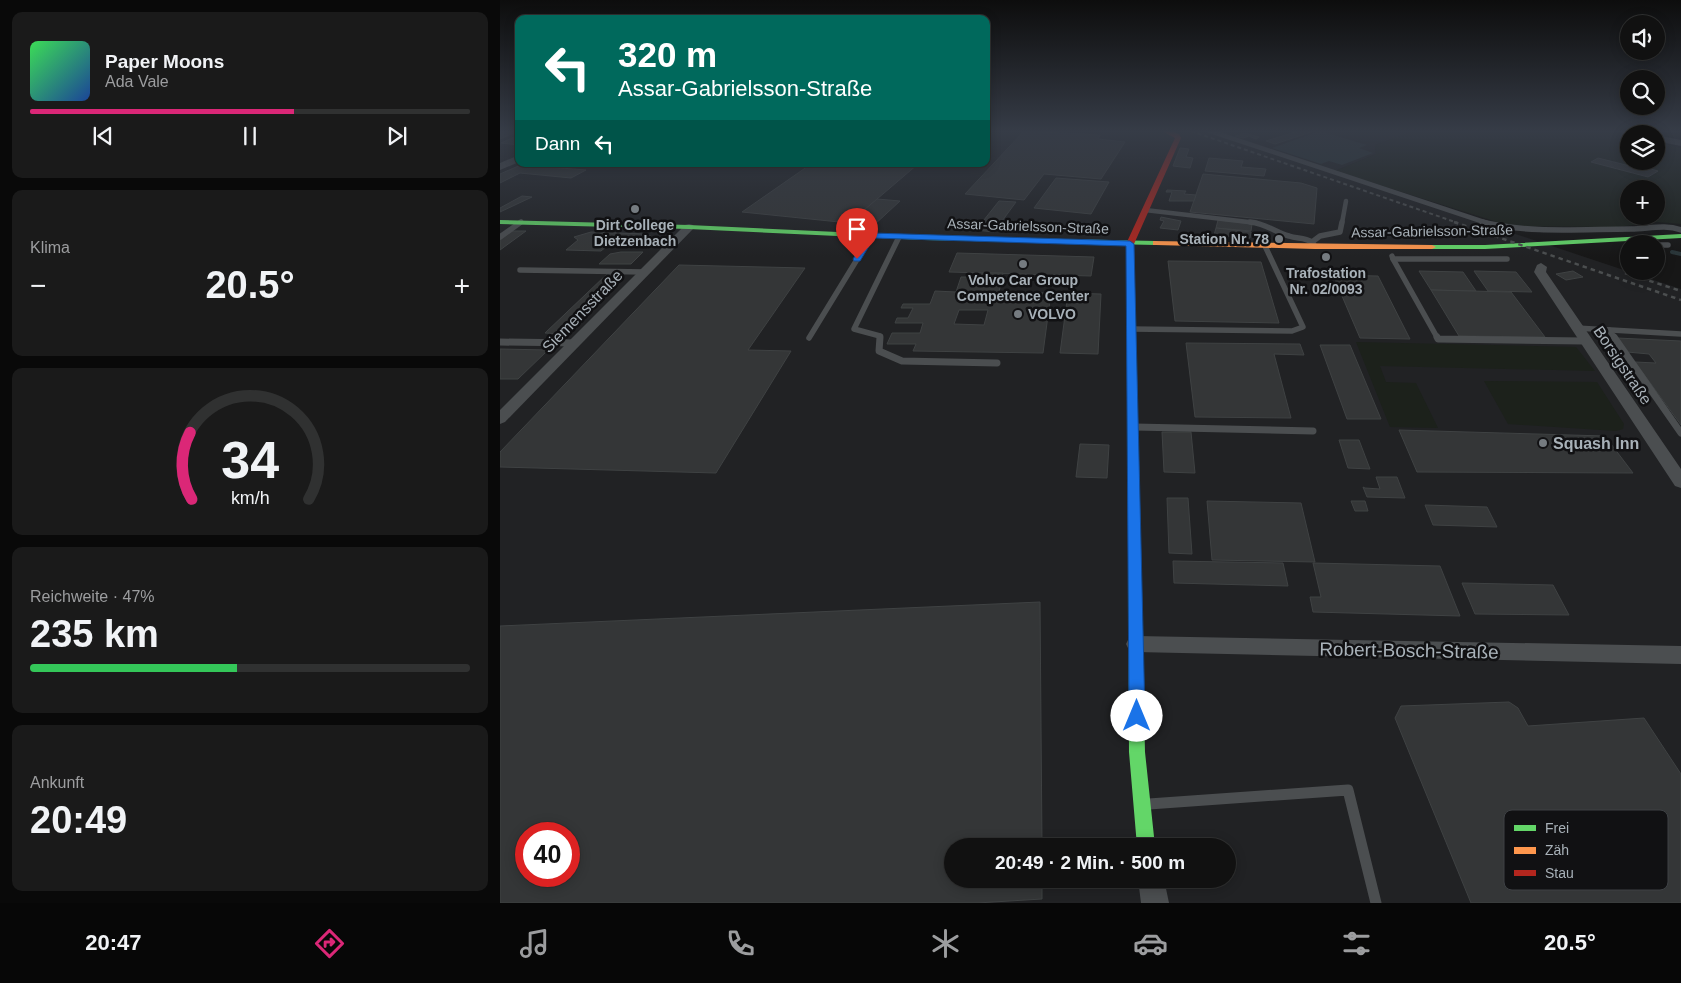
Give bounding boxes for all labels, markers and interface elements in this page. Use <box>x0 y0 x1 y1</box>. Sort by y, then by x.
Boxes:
map controls <box>1620 15 1665 280</box>
button: sound <box>1620 15 1665 60</box>
icon: left <box>535 35 600 100</box>
text: 320 m <box>618 35 717 74</box>
text: Paper Moons <box>105 51 224 72</box>
button: search <box>1620 70 1665 115</box>
text: Ada Vale <box>105 73 169 90</box>
text: Assar-Gabrielsson-Straße <box>618 76 872 101</box>
icon: previous <box>89 122 117 150</box>
icon: pause <box>236 122 264 150</box>
icon: next <box>383 122 411 150</box>
button: layers <box>1620 125 1665 170</box>
icon: left <box>590 130 618 158</box>
text: Dann <box>535 133 580 154</box>
button: + <box>1620 180 1665 225</box>
marker: Dirt College Dietzenbach <box>629 203 641 215</box>
pin <box>836 208 878 259</box>
icon: arrive <box>843 215 871 243</box>
street label: Assar-Gabrielsson-Straße <box>947 215 1109 237</box>
place label: Dirt College Dietzenbach <box>594 217 676 249</box>
street label: Assar-Gabrielsson-Straße <box>1351 222 1513 240</box>
place label: Station Nr. 78 <box>1180 231 1269 247</box>
marker: Station Nr. 78 <box>1273 233 1285 245</box>
button: − <box>1620 235 1665 280</box>
text: Klima <box>30 239 70 256</box>
marker: Trafostation Nr. 02/0093 <box>1320 251 1332 263</box>
marker: Volvo Car Group Competence Center <box>1017 258 1029 270</box>
text: 20.5° <box>205 264 295 306</box>
place label: Trafostation Nr. 02/0093 <box>1286 265 1366 297</box>
street label: Siemensstraße <box>539 267 626 356</box>
text: − <box>30 270 46 301</box>
text: + <box>454 270 470 301</box>
place label: Volvo Car Group Competence Center <box>957 272 1090 304</box>
place label: VOLVO <box>1028 306 1076 322</box>
marker: VOLVO <box>1012 308 1024 320</box>
street label: Borsigstraße <box>1590 323 1655 408</box>
text: 34 <box>221 431 279 489</box>
place label: Squash Inn <box>1553 435 1639 452</box>
marker: Squash Inn <box>1537 437 1549 449</box>
text: km/h <box>231 488 269 508</box>
text: Reichweite · 47% <box>30 588 155 605</box>
text: 235 km <box>30 613 159 655</box>
street label: Robert-Bosch-Straße <box>1319 638 1499 663</box>
position arrow <box>1110 689 1162 741</box>
text: Ankunft <box>30 774 84 791</box>
text: 20:49 <box>30 799 127 841</box>
legend <box>1504 810 1668 890</box>
text: Frei <box>1545 820 1569 836</box>
speed limit sign: 40 <box>515 822 580 887</box>
text: Zäh <box>1545 842 1569 858</box>
text: 20:49 · 2 Min. · 500 m <box>995 852 1185 873</box>
text: Stau <box>1545 865 1574 881</box>
icon: directions <box>312 926 347 961</box>
icon: music <box>517 926 552 961</box>
icon: phone <box>723 926 758 961</box>
icon: climate <box>928 926 963 961</box>
icon: car <box>1133 926 1168 961</box>
icon: filters <box>1339 926 1374 961</box>
text: 20:47 <box>85 930 141 955</box>
text: 20.5° <box>1544 930 1596 955</box>

